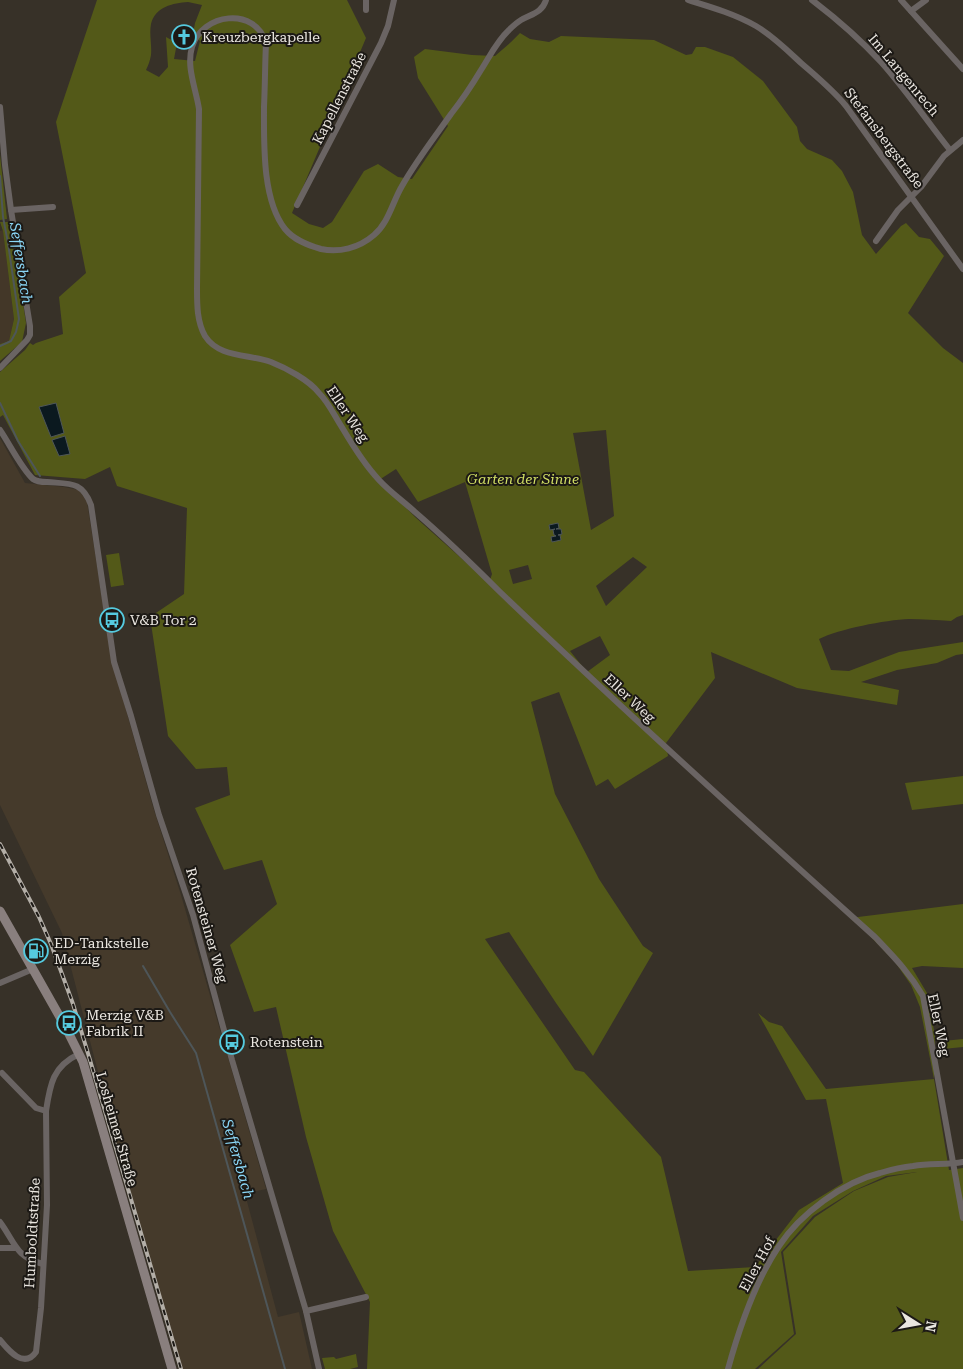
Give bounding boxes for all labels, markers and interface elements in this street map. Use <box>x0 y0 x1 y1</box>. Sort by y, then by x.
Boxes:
church icon: Kreuzbergkapelle <box>171 24 197 50</box>
place label: Kreuzbergkapelle <box>202 29 320 45</box>
street label: Im Langenrech <box>865 31 943 119</box>
street label: Kapellenstraße <box>309 49 369 147</box>
street label: Stefansbergstraße <box>841 85 927 192</box>
water label: Seffersbach <box>6 220 36 305</box>
street label: Eller Weg <box>324 383 372 445</box>
park label: Garten der Sinne <box>467 471 579 487</box>
bus stop icon: V&B Tor 2 <box>99 607 125 633</box>
place label: V&B Tor 2 <box>130 612 197 628</box>
street label: Eller Weg <box>601 670 659 726</box>
street label: Rotensteiner Weg <box>183 866 231 984</box>
place label: ED-Tankstelle Merzig <box>54 935 149 967</box>
fuel station icon: ED-Tankstelle Merzig <box>23 938 49 964</box>
street label: Eller Weg <box>925 992 953 1058</box>
place label: Merzig V&B Fabrik II <box>86 1007 164 1039</box>
bus stop icon: Merzig V&B Fabrik II <box>56 1010 82 1036</box>
bus stop icon: Rotenstein <box>219 1029 245 1055</box>
place label: Rotenstein <box>250 1034 323 1050</box>
street label: Losheimer Straße <box>93 1070 141 1188</box>
water label: Seffersbach <box>218 1116 258 1201</box>
street label: Humboldtstraße <box>21 1177 43 1289</box>
street label: Eller Hof <box>736 1233 778 1294</box>
north arrow <box>893 1299 943 1349</box>
text: N <box>922 1320 940 1334</box>

